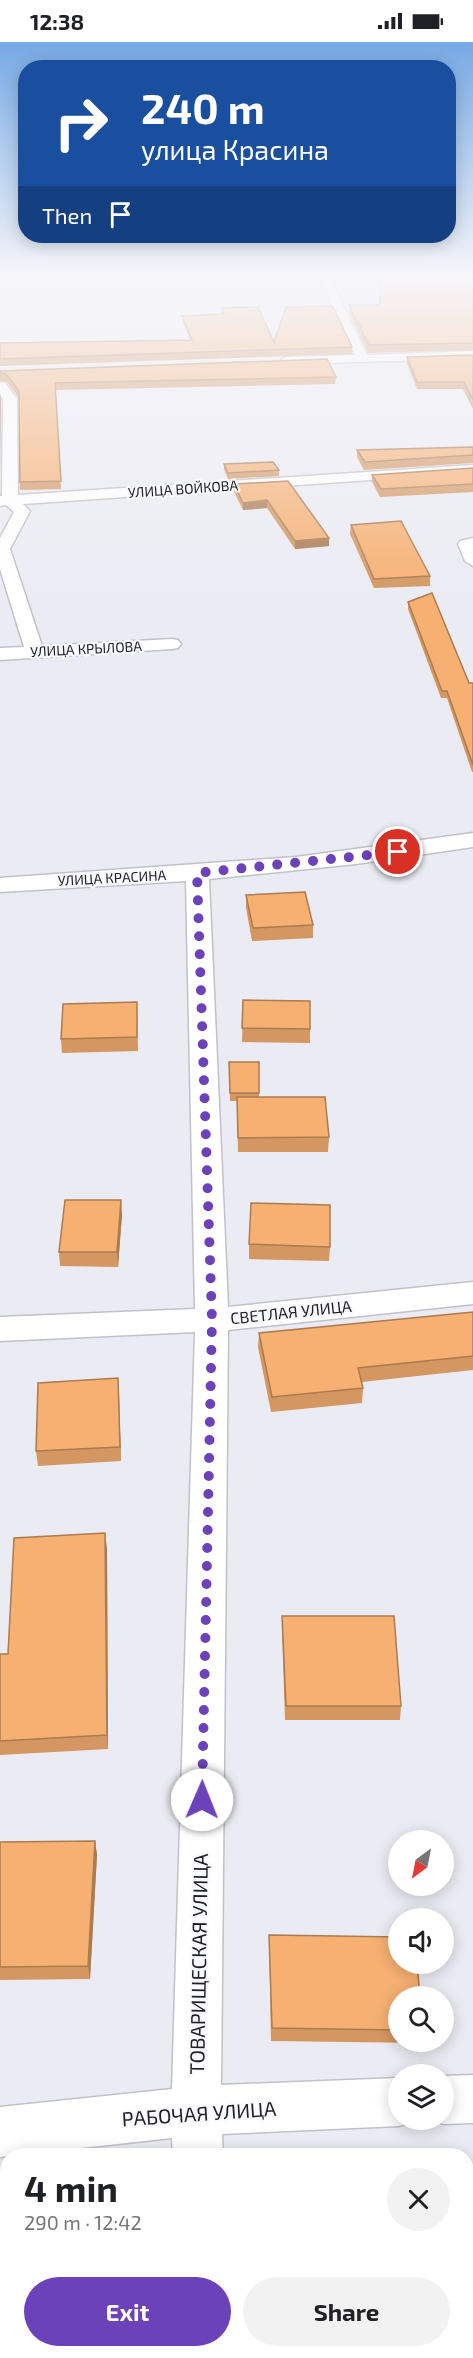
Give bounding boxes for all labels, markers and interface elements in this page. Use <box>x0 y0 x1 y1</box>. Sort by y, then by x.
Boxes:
text: 12:38 <box>30 8 84 34</box>
text: 240 m <box>141 82 265 132</box>
icon: right <box>42 84 120 162</box>
text: улица Красина <box>141 133 329 165</box>
icon: arrive <box>104 198 137 231</box>
text: Then <box>42 202 92 228</box>
street label: УЛИЦА ВОЙКОВА <box>127 476 239 501</box>
street label: УЛИЦА КРЫЛОВА <box>30 637 143 660</box>
pin <box>372 826 423 877</box>
icon: arrive <box>381 835 414 868</box>
street label: УЛИЦА КРАСИНА <box>57 866 167 889</box>
street label: СВЕТЛАЯ УЛИЦА <box>229 1296 353 1327</box>
position arrow <box>170 1768 234 1832</box>
north arrow <box>388 1830 454 1896</box>
map controls <box>388 1830 454 2130</box>
street label: ТОВАРИЩЕСКАЯ УЛИЦА <box>184 1853 212 2075</box>
button: sound <box>388 1908 454 1974</box>
button: search <box>388 1986 454 2052</box>
button: layers <box>388 2064 454 2130</box>
street label: РАБОЧАЯ УЛИЦА <box>121 2096 277 2130</box>
text: 4 min <box>24 2166 118 2209</box>
button: close <box>387 2168 450 2231</box>
text: 290 m · 12:42 <box>24 2210 142 2234</box>
button: Exit <box>24 2277 231 2346</box>
button: Share <box>243 2277 450 2346</box>

